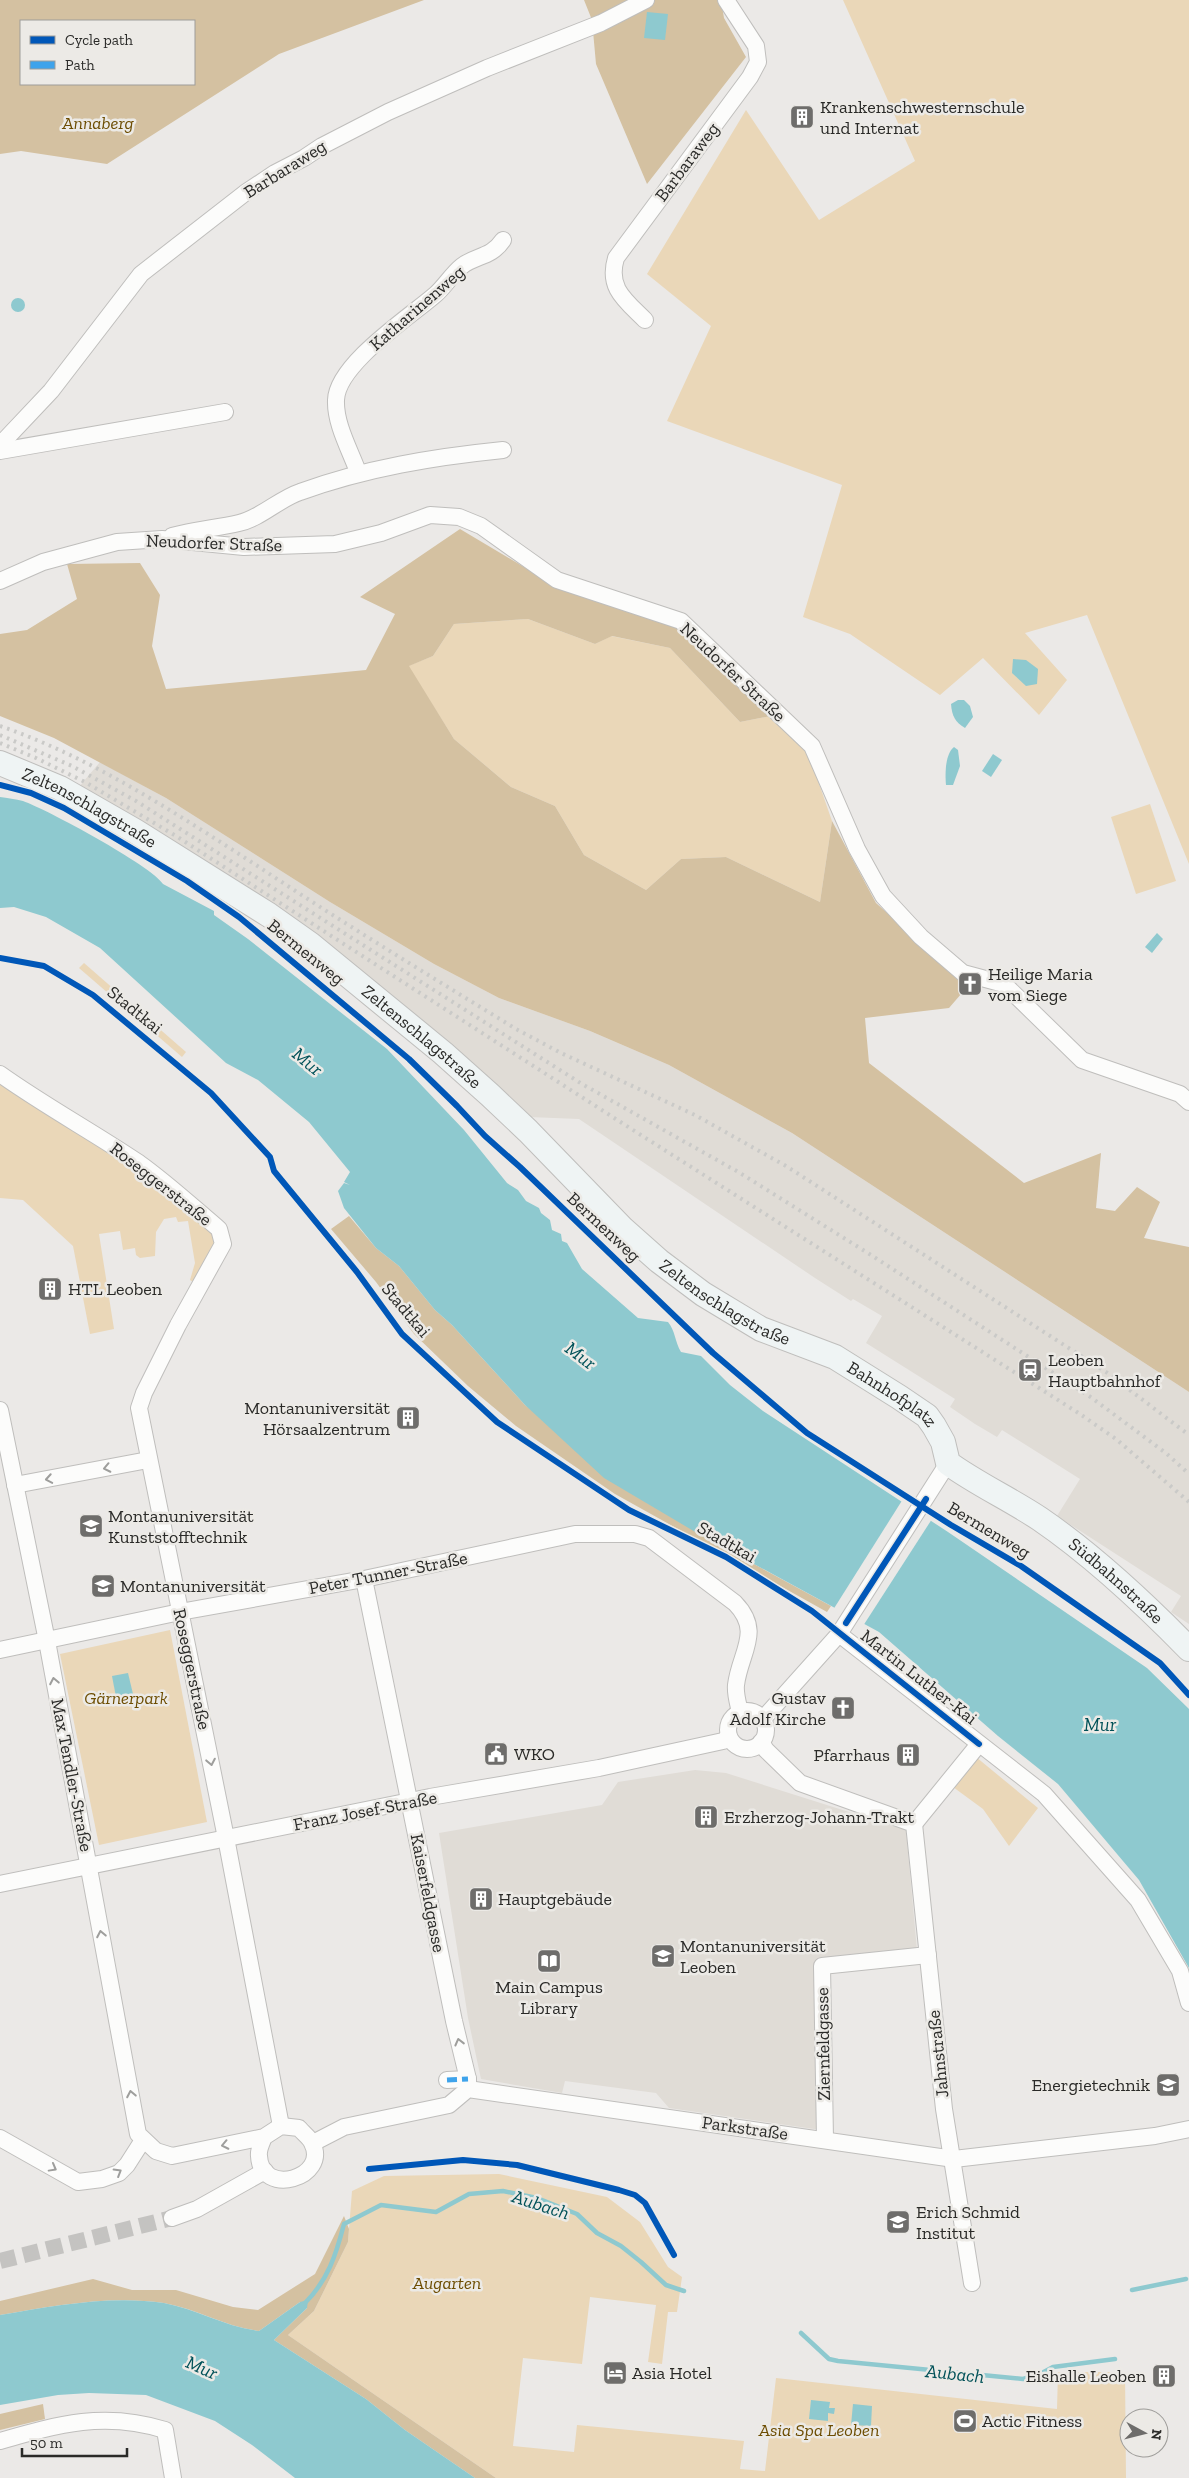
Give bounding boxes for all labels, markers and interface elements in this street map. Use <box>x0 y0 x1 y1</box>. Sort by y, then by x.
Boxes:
legend <box>20 20 195 85</box>
text: Cycle path <box>65 31 134 49</box>
text: Path <box>65 56 95 74</box>
place label: Krankenschwesternschule und Internat <box>820 96 1024 139</box>
building icon: Krankenschwesternschule und Internat <box>789 104 815 130</box>
park label: Annaberg <box>61 112 134 134</box>
street label: Barbaraweg <box>650 118 724 206</box>
street label: Barbaraweg <box>240 135 330 203</box>
street label: Katharinenweg <box>365 261 469 355</box>
street label: Neudorfer Straße <box>146 530 282 556</box>
street label: Neudorfer Straße <box>676 617 790 727</box>
street label: Zeltenschlagstraße <box>19 762 161 853</box>
street label: Bermenweg <box>263 914 349 990</box>
place label: Heilige Maria vom Siege <box>988 963 1093 1006</box>
church icon: Heilige Maria vom Siege <box>957 971 983 997</box>
street label: Zeltenschlagstraße <box>357 980 486 1093</box>
street label: Stadtkai <box>103 981 167 1039</box>
water label: Mur <box>288 1042 328 1081</box>
street label: Roseggerstraße <box>106 1137 216 1231</box>
street label: Bermenweg <box>563 1187 646 1267</box>
street label: Zeltenschlagstraße <box>655 1254 793 1350</box>
building icon: HTL Leoben <box>37 1276 63 1302</box>
place label: HTL Leoben <box>68 1278 163 1300</box>
street label: Stadtkai <box>377 1278 435 1342</box>
water label: Mur <box>561 1336 601 1375</box>
place label: Leoben Hauptbahnhof <box>1048 1349 1162 1392</box>
street label: Bahnhofplatz <box>843 1356 942 1431</box>
station icon: Leoben Hauptbahnhof <box>1017 1357 1043 1383</box>
place label: Montanuniversität Hörsaalzentrum <box>244 1397 390 1440</box>
building icon: Montanuniversität Hörsaalzentrum <box>395 1405 421 1431</box>
one-way arrow <box>103 1463 112 1473</box>
one-way arrow <box>45 1474 54 1484</box>
street label: Bermenweg <box>944 1497 1035 1563</box>
place label: Montanuniversität Kunststofftechnik <box>108 1505 254 1548</box>
school or university icon: Montanuniversität Kunststofftechnik <box>78 1513 104 1539</box>
street label: Stadtkai <box>694 1516 760 1568</box>
street label: Südbahnstraße <box>1064 1533 1168 1628</box>
street label: Peter Tunner-Straße <box>307 1547 469 1599</box>
school or university icon: Montanuniversität <box>90 1573 116 1599</box>
place label: Montanuniversität <box>120 1575 266 1597</box>
street label: Roseggerstraße <box>168 1606 216 1732</box>
street label: Martin Luther-Kai <box>856 1625 982 1729</box>
one-way arrow <box>49 1676 60 1685</box>
park label: Gärnerpark <box>84 1687 168 1709</box>
place label: Gustav Adolf Kirche <box>730 1687 826 1730</box>
church icon: Gustav Adolf Kirche <box>830 1695 856 1721</box>
street label: Max Tendler-Straße <box>46 1696 98 1854</box>
water label: Mur <box>1084 1713 1117 1736</box>
public building icon: WKO <box>483 1741 509 1767</box>
building icon: Pfarrhaus <box>895 1742 921 1768</box>
place label: WKO <box>514 1743 555 1765</box>
place label: Pfarrhaus <box>813 1744 890 1766</box>
one-way arrow <box>205 1758 215 1767</box>
street label: Franz Josef-Straße <box>291 1786 439 1836</box>
building icon: Erzherzog-Johann-Trakt <box>693 1804 719 1830</box>
place label: Erzherzog-Johann-Trakt <box>724 1806 914 1828</box>
street label: Kaiserfeldgasse <box>406 1832 450 1954</box>
building icon: Hauptgebäude <box>468 1886 494 1912</box>
place label: Hauptgebäude <box>498 1888 612 1910</box>
one-way arrow <box>96 1929 107 1938</box>
place label: Montanuniversität Leoben <box>680 1935 826 1978</box>
school or university icon: Montanuniversität Leoben <box>650 1943 676 1969</box>
library icon: Main Campus Library <box>536 1948 562 1974</box>
place label: Main Campus Library <box>495 1976 603 2019</box>
street label: Ziernfeldgasse <box>811 1987 835 2101</box>
street label: Jahnstraße <box>922 2009 954 2099</box>
one-way arrow <box>454 2037 465 2046</box>
school or university icon: Energietechnik <box>1155 2072 1181 2098</box>
place label: Energietechnik <box>1031 2074 1151 2096</box>
one-way arrow <box>126 2089 137 2098</box>
street label: Parkstraße <box>701 2111 789 2145</box>
one-way arrow <box>221 2139 229 2150</box>
one-way arrow <box>48 2162 57 2172</box>
one-way arrow <box>112 2168 121 2178</box>
water label: Aubach <box>508 2184 572 2225</box>
place label: Erich Schmid Institut <box>916 2201 1020 2244</box>
school or university icon: Erich Schmid Institut <box>885 2209 911 2235</box>
park label: Augarten <box>412 2272 481 2294</box>
water label: Mur <box>182 2350 222 2385</box>
water label: Aubach <box>923 2359 985 2388</box>
hotel icon: Asia Hotel <box>602 2360 628 2386</box>
place label: Asia Hotel <box>632 2362 712 2384</box>
building icon: Eishalle Leoben <box>1151 2363 1177 2389</box>
place label: Eishalle Leoben <box>1026 2365 1147 2387</box>
sports icon: Actic Fitness <box>952 2408 978 2434</box>
north arrow <box>1119 2408 1169 2458</box>
place label: Actic Fitness <box>982 2410 1082 2432</box>
park label: Asia Spa Leoben <box>758 2419 879 2441</box>
scale bar <box>22 2426 128 2458</box>
text: N <box>1147 2428 1165 2441</box>
text: 50 m <box>30 2434 63 2452</box>

